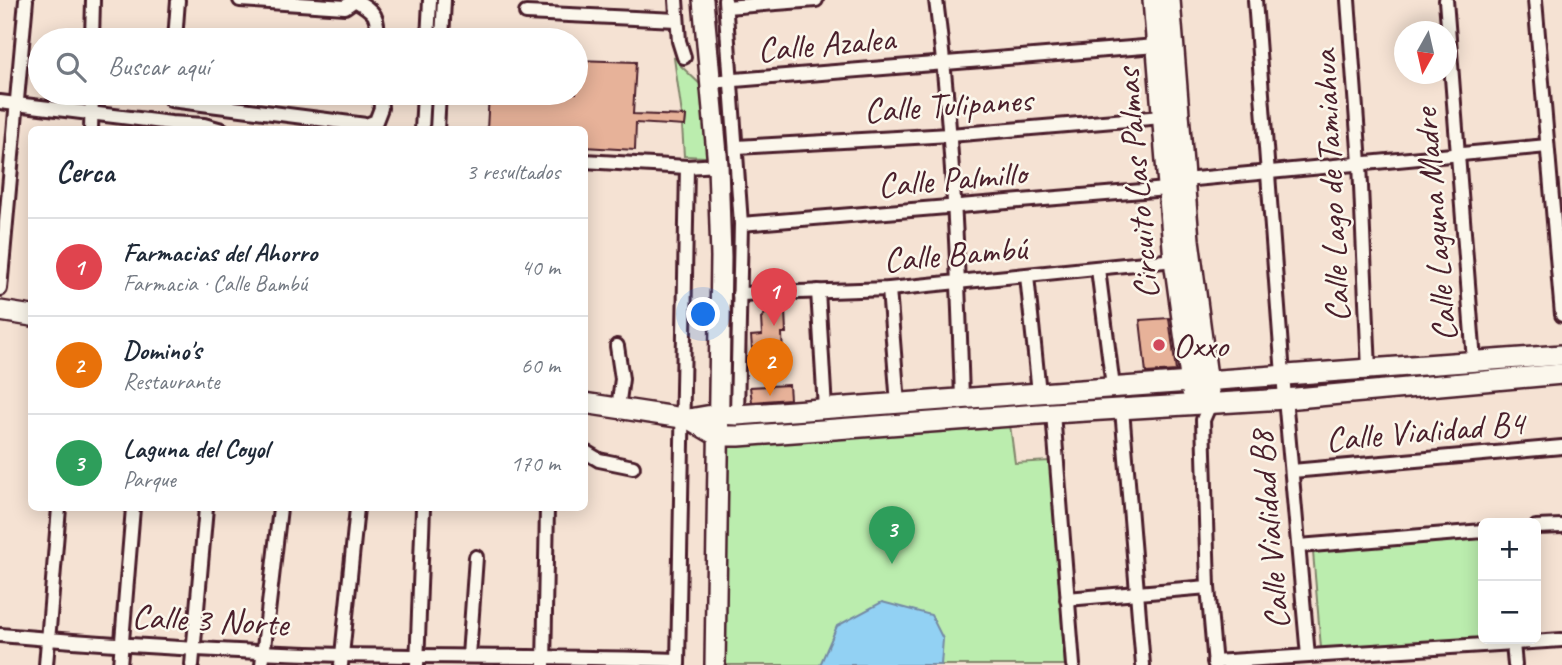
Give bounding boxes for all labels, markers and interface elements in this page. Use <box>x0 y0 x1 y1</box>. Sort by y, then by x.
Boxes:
street label: Calle Azalea <box>755 15 899 72</box>
north arrow <box>1394 21 1457 84</box>
search box <box>28 28 588 105</box>
street label: Calle Lago de Tamiahua <box>1301 46 1361 323</box>
icon: search <box>52 48 90 86</box>
text: Buscar aquí <box>108 50 210 83</box>
street label: Circuito Las Palmas <box>1104 64 1169 301</box>
street label: Calle Tulipanes <box>862 76 1037 133</box>
street label: Calle Laguna Madre <box>1402 104 1468 343</box>
street label: Calle Palmillo <box>876 150 1032 208</box>
text: Cerca <box>56 153 114 191</box>
text: 3 resultados <box>466 157 560 186</box>
street label: Calle Bambú <box>882 225 1031 283</box>
text: Farmacias del Ahorro <box>123 236 317 269</box>
text: 1 <box>74 253 84 282</box>
text: 40 m <box>521 253 560 282</box>
pin: 1 <box>751 268 797 326</box>
text: Farmacia · Calle Bambú <box>123 269 307 298</box>
your location <box>686 297 720 331</box>
place label: Oxxo <box>1173 323 1229 368</box>
text: Domino's <box>123 334 201 367</box>
marker: Oxxo <box>1151 337 1167 353</box>
pin: 2 <box>747 338 793 396</box>
text: 2 <box>74 351 84 380</box>
text: 60 m <box>521 351 560 380</box>
text: Restaurante <box>123 367 220 396</box>
street label: Calle Vialidad B4 <box>1324 400 1529 462</box>
street label: Calle Vialidad B8 <box>1238 426 1300 631</box>
text: Laguna del Coyol <box>123 432 269 465</box>
text: 3 <box>74 449 84 478</box>
text: 170 m <box>511 449 560 478</box>
text: Parque <box>123 465 176 494</box>
pin: 3 <box>869 506 915 564</box>
map controls <box>1478 518 1541 644</box>
button: + <box>1478 518 1541 581</box>
button: − <box>1478 581 1541 644</box>
street label: Calle 3 Norte <box>131 593 292 647</box>

